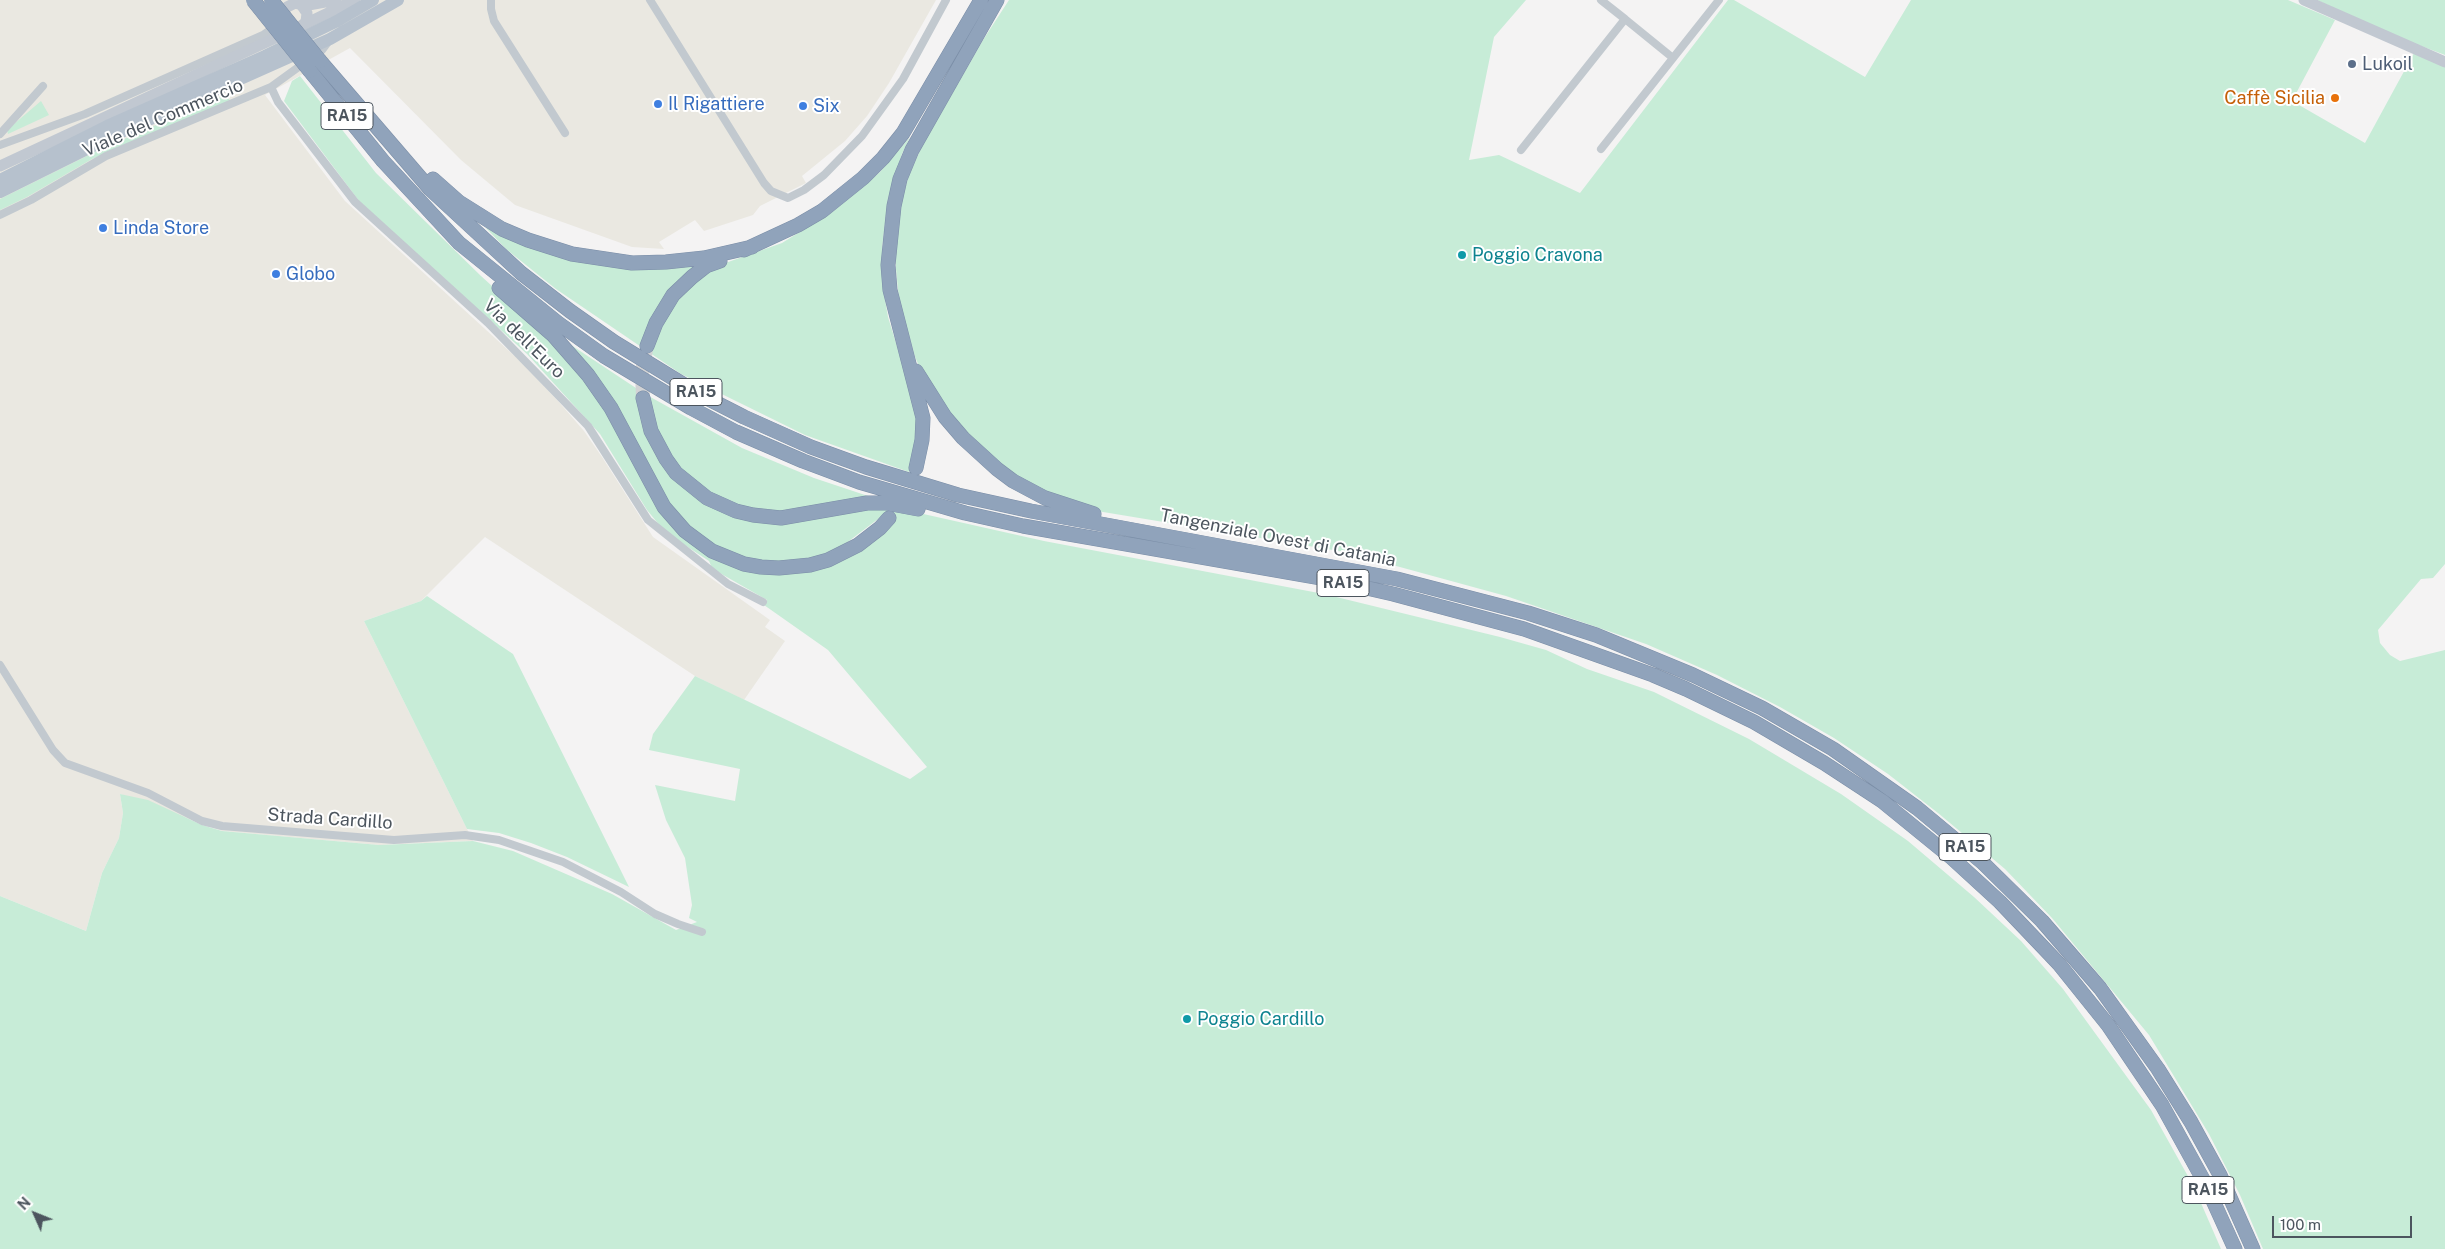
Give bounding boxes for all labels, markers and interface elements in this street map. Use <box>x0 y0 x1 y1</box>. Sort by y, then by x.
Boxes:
place label: Lukoil <box>2362 53 2413 75</box>
marker: Lukoil <box>2346 58 2358 70</box>
street label: Viale del Commercio <box>80 74 246 162</box>
place label: Caffè Sicilia <box>2224 87 2325 109</box>
marker: Caffè Sicilia <box>2329 92 2341 104</box>
place label: Il Rigattiere <box>668 93 765 115</box>
place label: Six <box>813 95 840 117</box>
marker: Il Rigattiere <box>652 98 664 110</box>
marker: Six <box>797 100 809 112</box>
road number: RA15 <box>321 102 373 130</box>
place label: Linda Store <box>113 217 209 239</box>
marker: Linda Store <box>97 222 109 234</box>
place label: Poggio Cravona <box>1472 244 1603 266</box>
marker: Poggio Cravona <box>1456 249 1468 261</box>
place label: Globo <box>286 263 335 285</box>
marker: Globo <box>270 268 282 280</box>
street label: Via dell'Euro <box>479 295 569 383</box>
road number: RA15 <box>670 378 722 406</box>
street label: Tangenziale Ovest di Catania <box>1158 505 1398 571</box>
road number: RA15 <box>1317 570 1369 596</box>
street label: Strada Cardillo <box>267 804 393 834</box>
road number: RA15 <box>1939 834 1991 860</box>
place label: Poggio Cardillo <box>1197 1008 1325 1030</box>
marker: Poggio Cardillo <box>1181 1013 1193 1025</box>
road number: RA15 <box>2182 1176 2234 1204</box>
north arrow <box>10 1189 60 1239</box>
text: N <box>15 1194 34 1213</box>
scale bar <box>2275 1206 2415 1238</box>
text: 100 m <box>2280 1216 2321 1233</box>

